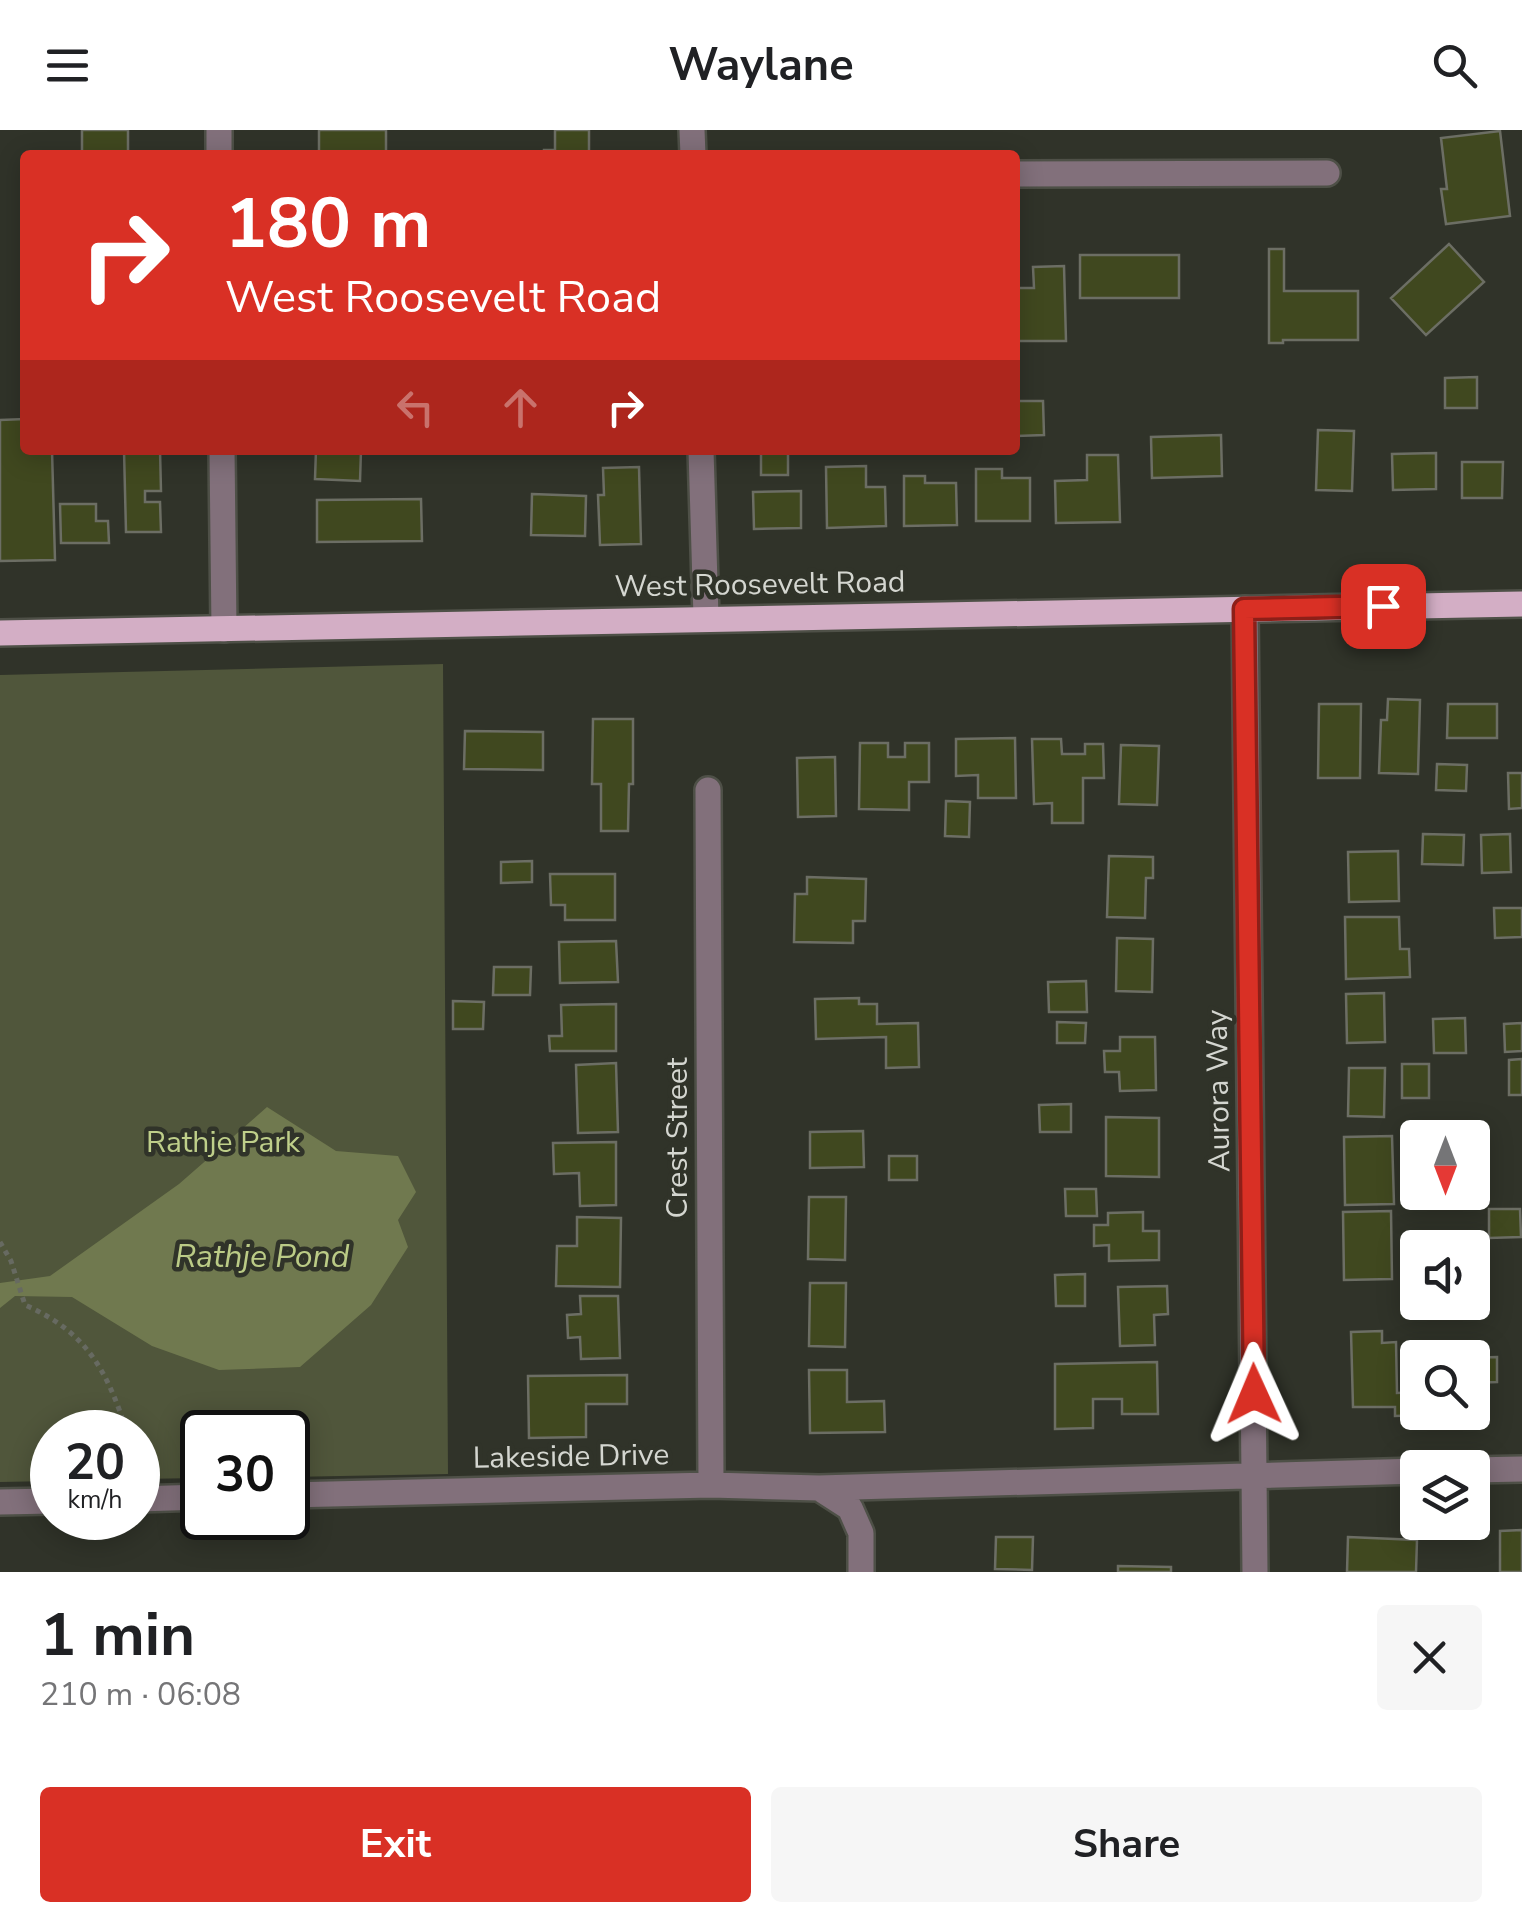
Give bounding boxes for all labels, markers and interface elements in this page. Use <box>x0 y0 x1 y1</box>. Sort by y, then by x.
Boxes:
text: Waylane <box>668 35 854 96</box>
icon: menu <box>40 38 95 93</box>
icon: search <box>1427 38 1482 93</box>
text: 180 m <box>225 176 431 272</box>
icon: right <box>60 190 190 320</box>
text: West Roosevelt Road <box>225 267 661 328</box>
icon: left <box>388 380 443 435</box>
icon: ahead <box>493 380 548 435</box>
icon: right <box>598 380 653 435</box>
street label: West Roosevelt Road <box>614 561 906 608</box>
pin <box>1341 564 1426 649</box>
icon: arrive <box>1356 579 1411 634</box>
street label: Aurora Way <box>1197 1009 1240 1173</box>
street label: Crest Street <box>657 1057 698 1219</box>
north arrow <box>1400 1120 1490 1210</box>
map controls <box>1400 1120 1490 1540</box>
park label: Rathje Park <box>146 1122 301 1163</box>
button: sound <box>1400 1230 1490 1320</box>
water label: Rathje Pond <box>175 1235 350 1278</box>
button: search <box>1400 1340 1490 1430</box>
position arrow <box>1202 1342 1306 1446</box>
speed limit sign: 30 <box>180 1410 310 1540</box>
text: 20 <box>65 1428 125 1497</box>
street label: Lakeside Drive <box>472 1434 670 1479</box>
button: layers <box>1400 1450 1490 1540</box>
text: km/h <box>67 1483 123 1517</box>
text: 1 min <box>40 1594 195 1676</box>
button: close <box>1377 1605 1482 1710</box>
text: 210 m · 06:08 <box>40 1673 241 1716</box>
button: Exit <box>40 1787 751 1902</box>
button: Share <box>771 1787 1482 1902</box>

